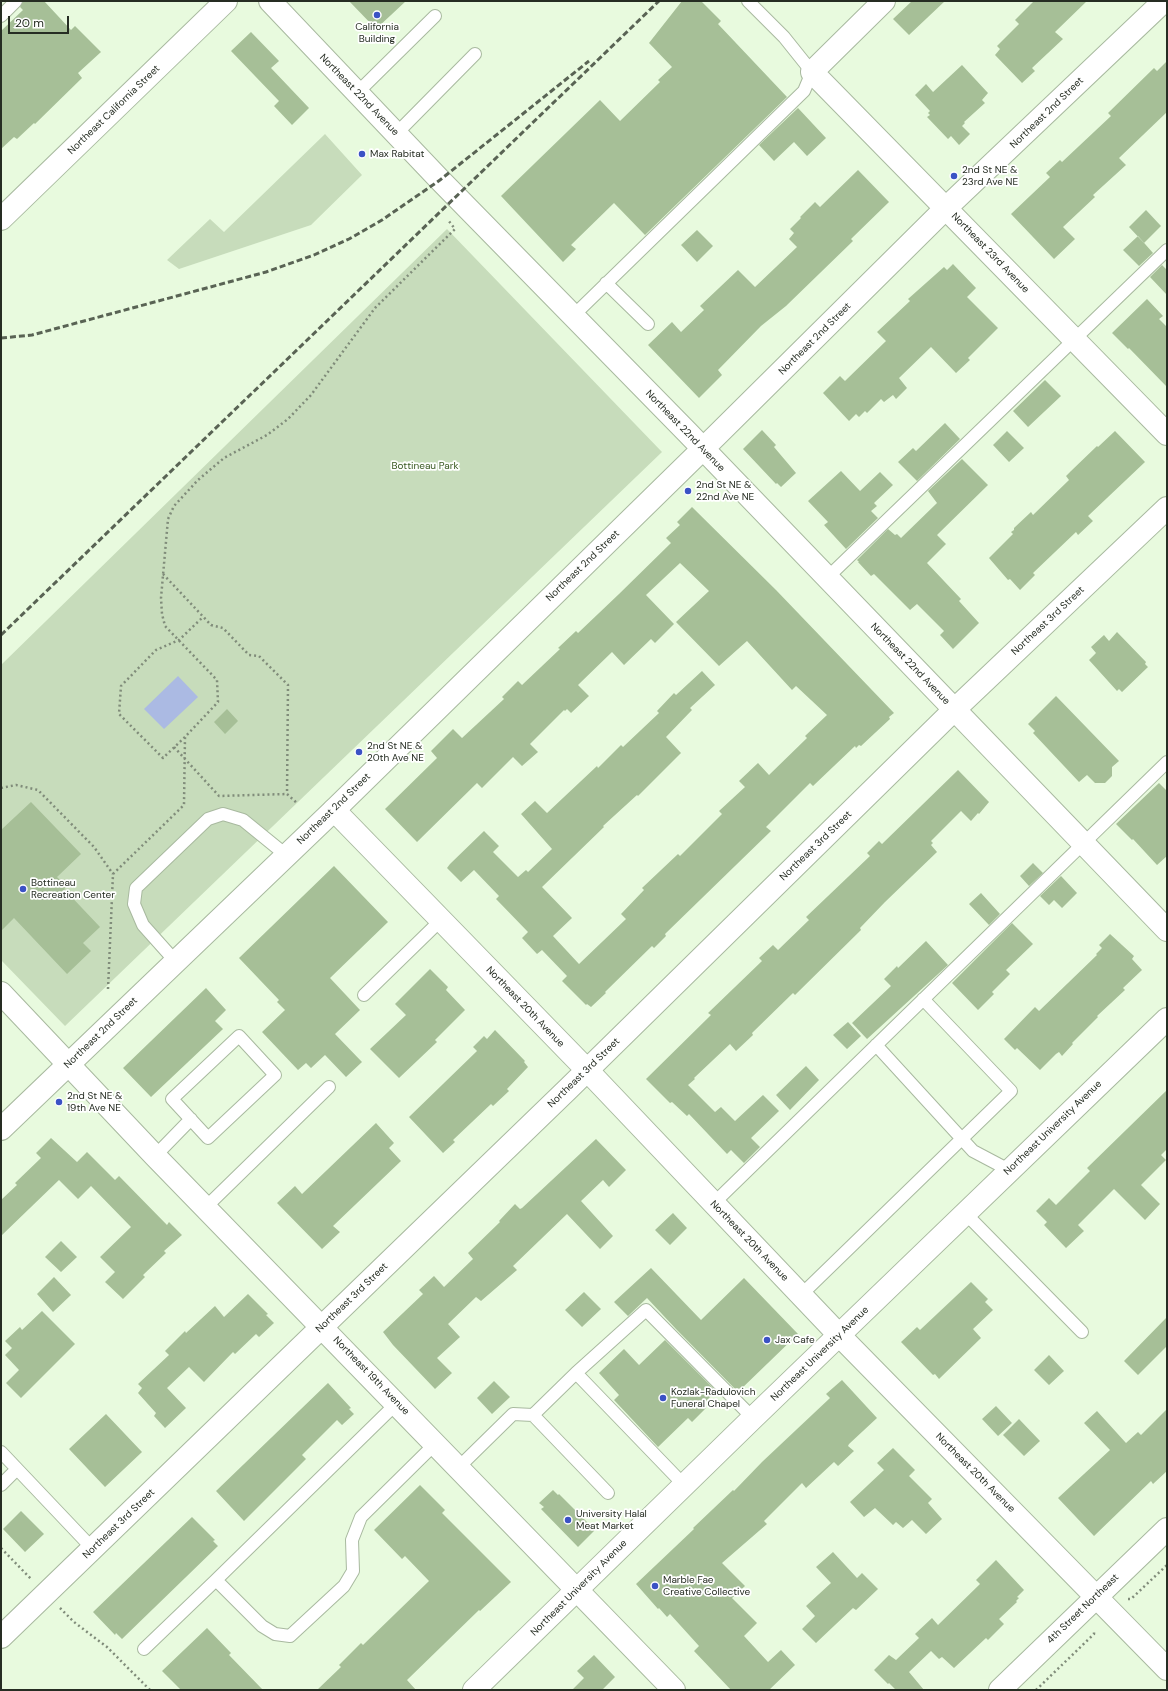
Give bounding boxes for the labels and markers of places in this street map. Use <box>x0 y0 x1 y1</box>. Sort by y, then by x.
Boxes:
marker: California Building <box>372 10 382 20</box>
place label: California Building <box>355 21 399 44</box>
place label: Max Rabitat <box>370 148 425 160</box>
marker: Max Rabitat <box>357 149 367 159</box>
place label: 2nd St NE & 23rd Ave NE <box>962 164 1018 188</box>
marker: 2nd St NE & 23rd Ave NE <box>949 171 959 181</box>
place label: 2nd St NE & 22nd Ave NE <box>696 479 754 502</box>
marker: 2nd St NE & 22nd Ave NE <box>683 486 693 496</box>
place label: 2nd St NE & 20th Ave NE <box>367 740 424 764</box>
marker: 2nd St NE & 20th Ave NE <box>354 747 364 757</box>
place label: Bottineau Recreation Center <box>31 877 115 900</box>
marker: Bottineau Recreation Center <box>18 884 28 894</box>
place label: 2nd St NE & 19th Ave NE <box>67 1090 122 1114</box>
marker: 2nd St NE & 19th Ave NE <box>54 1097 64 1107</box>
place label: Jax Cafe <box>775 1334 815 1346</box>
marker: Jax Cafe <box>762 1335 772 1345</box>
place label: Kozlak-Radulovich Funeral Chapel <box>671 1386 755 1410</box>
marker: Kozlak-Radulovich Funeral Chapel <box>658 1393 668 1403</box>
place label: University Halal Meat Market <box>576 1508 647 1532</box>
marker: University Halal Meat Market <box>563 1515 573 1525</box>
place label: Marble Fae Creative Collective <box>663 1574 750 1598</box>
marker: Marble Fae Creative Collective <box>650 1581 660 1591</box>

